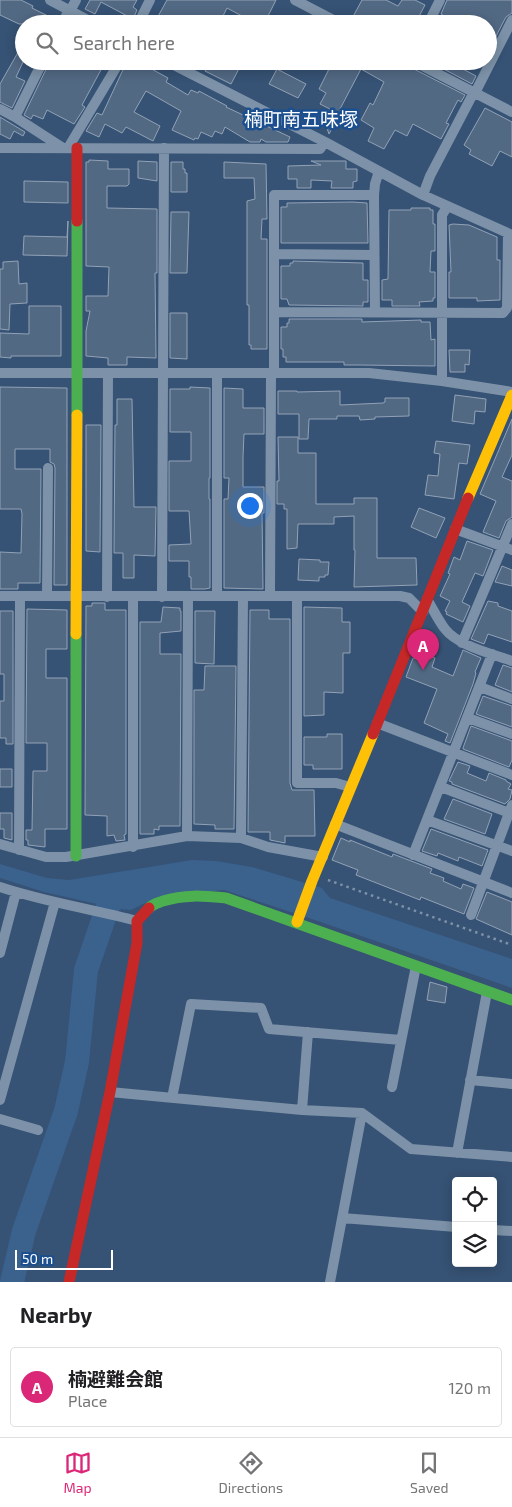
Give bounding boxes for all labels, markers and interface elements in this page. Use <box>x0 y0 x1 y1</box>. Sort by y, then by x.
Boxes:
search box <box>15 15 497 70</box>
icon: search <box>33 29 61 57</box>
text: Search here <box>73 31 175 54</box>
district label: 楠町南五味塚 <box>244 107 358 130</box>
your location <box>237 493 263 519</box>
pin: A <box>407 629 439 670</box>
map controls <box>452 1177 497 1267</box>
button: locate <box>452 1177 497 1222</box>
button: layers <box>452 1222 497 1267</box>
scale bar <box>15 1247 112 1270</box>
text: 50 m <box>22 1250 53 1267</box>
text: Nearby <box>20 1302 92 1327</box>
text: 楠避難会館 <box>68 1367 163 1390</box>
text: A <box>32 1378 42 1397</box>
text: 120 m <box>448 1378 491 1397</box>
text: Place <box>68 1391 107 1410</box>
tab: Map <box>63 1449 92 1496</box>
tab: Directions <box>219 1449 283 1496</box>
tab: Saved <box>410 1449 449 1496</box>

